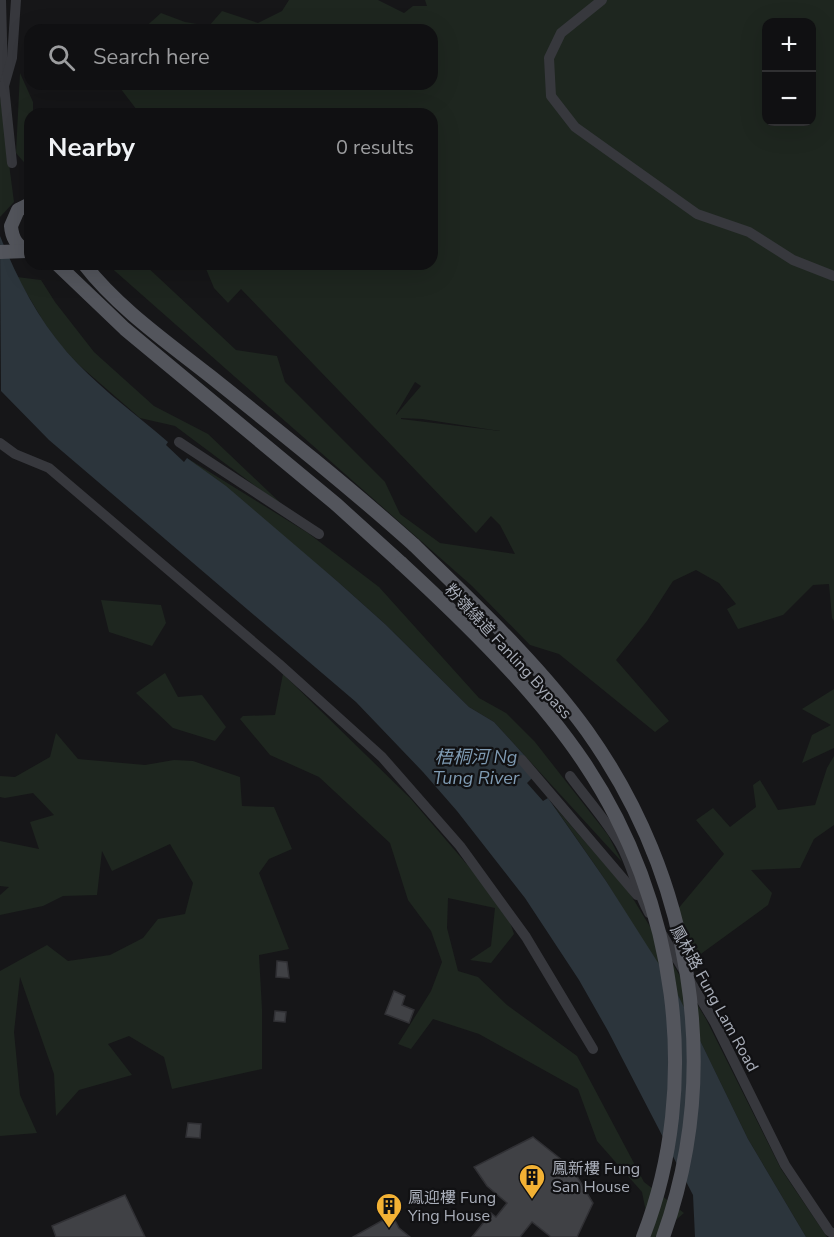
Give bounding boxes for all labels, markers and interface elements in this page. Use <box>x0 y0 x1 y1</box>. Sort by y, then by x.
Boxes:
map controls <box>762 18 816 126</box>
button: + <box>762 18 816 72</box>
search box <box>24 24 438 90</box>
icon: search <box>45 41 78 74</box>
text: Search here <box>93 42 210 72</box>
button: − <box>762 72 816 126</box>
text: Nearby <box>48 130 135 165</box>
text: 0 results <box>336 134 414 161</box>
street label: 粉嶺繞道 Fanling Bypass <box>440 579 577 724</box>
water label: 梧桐河 Ng Tung River <box>433 745 520 790</box>
street label: 鳳林路 Fung Lam Road <box>665 921 764 1076</box>
place label: 鳳新樓 Fung San House <box>552 1158 640 1198</box>
building icon: 鳳新樓 Fung San House <box>517 1162 547 1200</box>
place label: 鳳迎樓 Fung Ying House <box>407 1187 496 1227</box>
building icon: 鳳迎樓 Fung Ying House <box>374 1191 404 1229</box>

